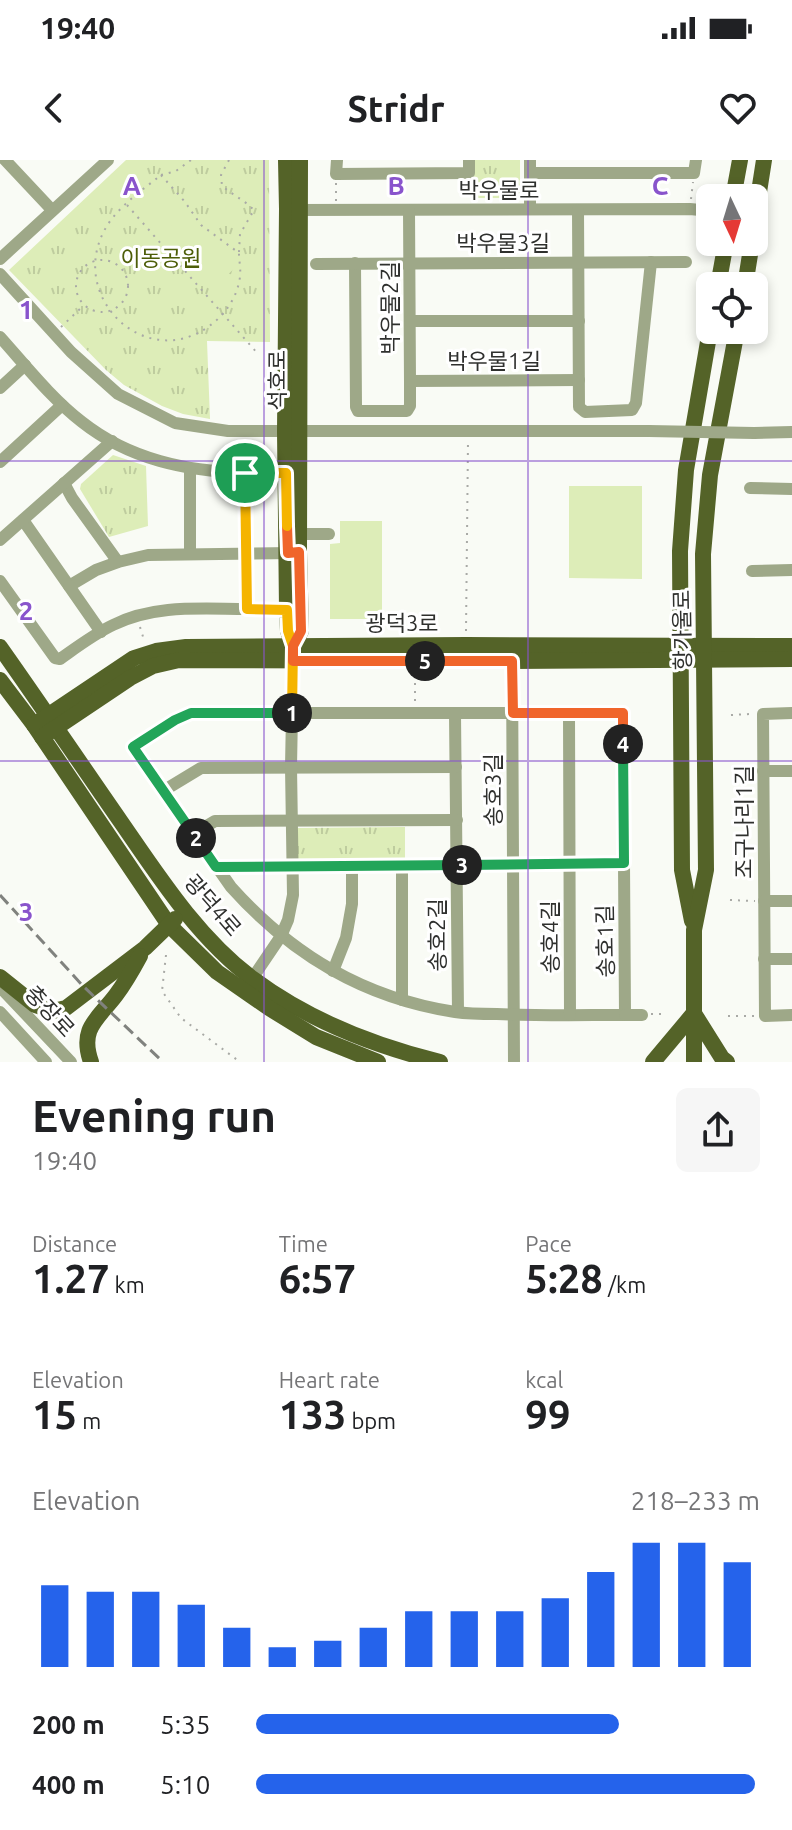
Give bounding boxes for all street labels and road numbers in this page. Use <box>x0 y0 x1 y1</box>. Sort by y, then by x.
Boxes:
street label: 박우물로 <box>459 177 539 202</box>
street label: 박우물3길 <box>456 230 550 255</box>
street label: 박우물2길 <box>377 261 402 355</box>
street label: 박우물1길 <box>447 348 541 373</box>
street label: 석호로 <box>264 350 289 410</box>
street label: 항가울로 <box>668 589 695 671</box>
street label: 광덕3로 <box>365 610 439 635</box>
street label: 송호3길 <box>480 753 505 827</box>
street label: 조구나리1길 <box>731 765 756 879</box>
street label: 광덕4로 <box>180 869 247 940</box>
street label: 송호2길 <box>424 898 449 972</box>
street label: 송호4길 <box>537 900 562 974</box>
street label: 송호1길 <box>591 904 618 978</box>
street label: 충장로 <box>21 980 80 1041</box>

